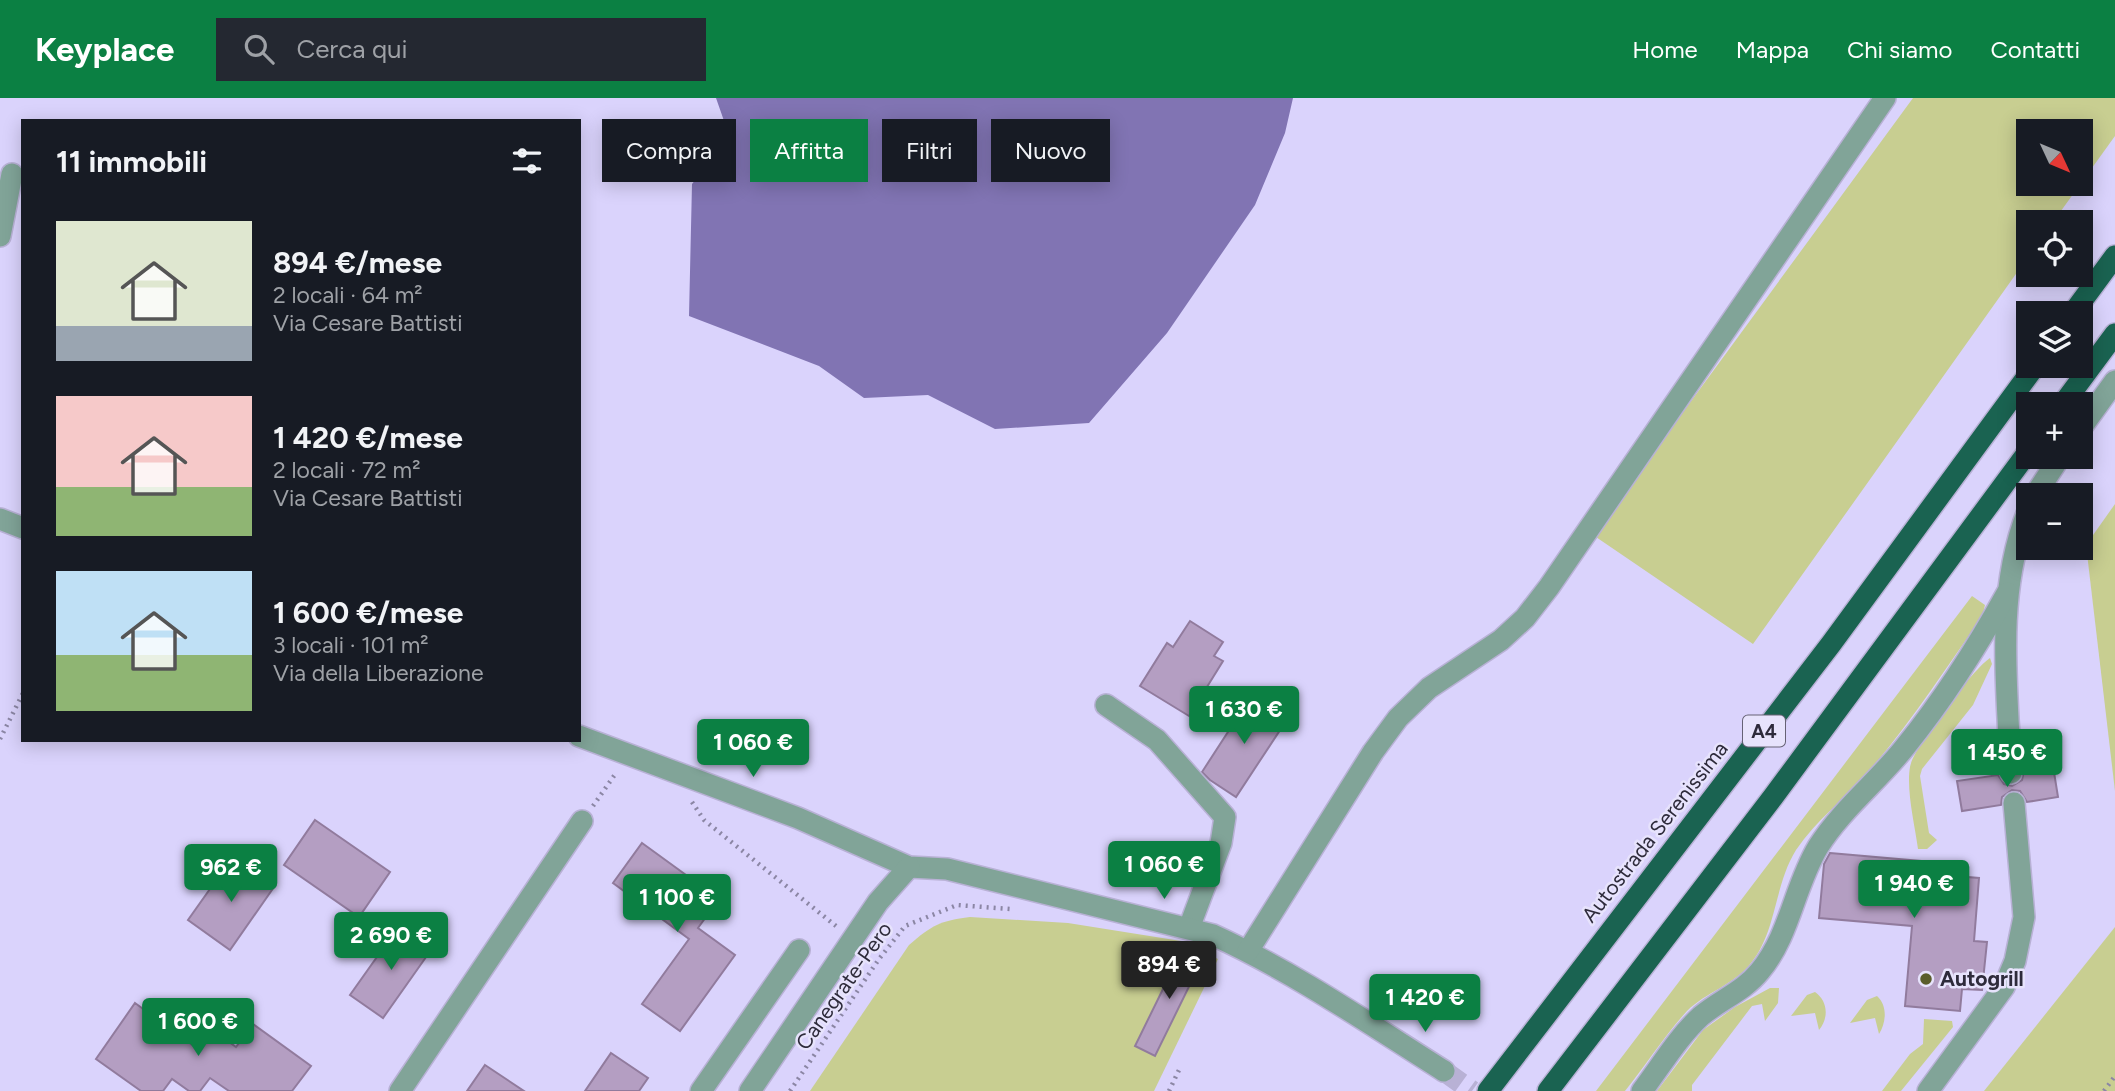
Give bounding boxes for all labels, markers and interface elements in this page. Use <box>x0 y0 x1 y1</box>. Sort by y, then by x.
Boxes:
search box <box>216 18 706 81</box>
text: Keyplace <box>35 30 174 69</box>
icon: search <box>240 30 278 68</box>
text: Cerca qui <box>296 33 407 65</box>
text: Home <box>1632 35 1698 64</box>
text: Mappa <box>1736 35 1809 64</box>
text: Chi siamo <box>1847 35 1952 64</box>
text: Contatti <box>1990 35 2080 64</box>
chip: Compra <box>602 119 736 182</box>
chip: Affitta <box>750 119 868 182</box>
chip: Filtri <box>882 119 977 182</box>
chip: Nuovo <box>991 119 1110 182</box>
north arrow <box>2016 119 2093 196</box>
map controls <box>2016 119 2093 560</box>
icon: filters <box>508 142 546 180</box>
text: 11 immobili <box>56 143 207 180</box>
button: locate <box>2016 210 2093 287</box>
text: 894 €/mese <box>273 244 442 281</box>
icon: home <box>112 249 196 333</box>
text: 2 locali · 64 m² <box>273 281 423 309</box>
button: layers <box>2016 301 2093 378</box>
text: Via Cesare Battisti <box>273 309 463 337</box>
button: + <box>2016 392 2093 469</box>
text: 1 420 €/mese <box>273 419 463 456</box>
icon: home <box>112 424 196 508</box>
text: 2 locali · 72 m² <box>273 456 420 484</box>
button: − <box>2016 483 2093 560</box>
text: Via Cesare Battisti <box>273 484 463 512</box>
text: 1 600 €/mese <box>273 594 463 631</box>
icon: home <box>112 599 196 683</box>
text: 3 locali · 101 m² <box>273 631 429 659</box>
text: Via della Liberazione <box>273 659 483 687</box>
pin: 1 630 € <box>1179 686 1309 746</box>
text: 1 630 € <box>1205 695 1283 723</box>
road number: A4 <box>1743 716 1785 746</box>
pin: 1 060 € <box>688 720 818 779</box>
text: 1 060 € <box>713 728 793 756</box>
pin: 1 450 € <box>1942 730 2072 789</box>
street label: Autostrada Serenissima <box>1576 736 1733 927</box>
text: 1 450 € <box>1967 738 2047 766</box>
pin: 1 060 € <box>1099 842 1229 901</box>
pin: 962 € <box>182 844 280 904</box>
text: 1 060 € <box>1124 850 1204 878</box>
text: 962 € <box>200 853 262 881</box>
pin: 1 940 € <box>1849 860 1979 920</box>
text: 1 940 € <box>1874 869 1954 897</box>
pin: 1 100 € <box>612 874 742 934</box>
text: 1 100 € <box>639 883 715 911</box>
pin: 2 690 € <box>326 912 456 972</box>
street label: Canegrate-Pero <box>790 917 897 1054</box>
text: 2 690 € <box>350 921 432 949</box>
pin: 894 € <box>1120 942 1218 1001</box>
text: 894 € <box>1137 950 1201 978</box>
place label: Autogrill <box>1940 966 2024 991</box>
marker: Autogrill <box>1918 971 1934 987</box>
pin: 1 420 € <box>1360 974 1490 1034</box>
text: 1 420 € <box>1385 983 1465 1011</box>
pin: 1 600 € <box>133 998 263 1058</box>
text: 1 600 € <box>158 1007 238 1035</box>

